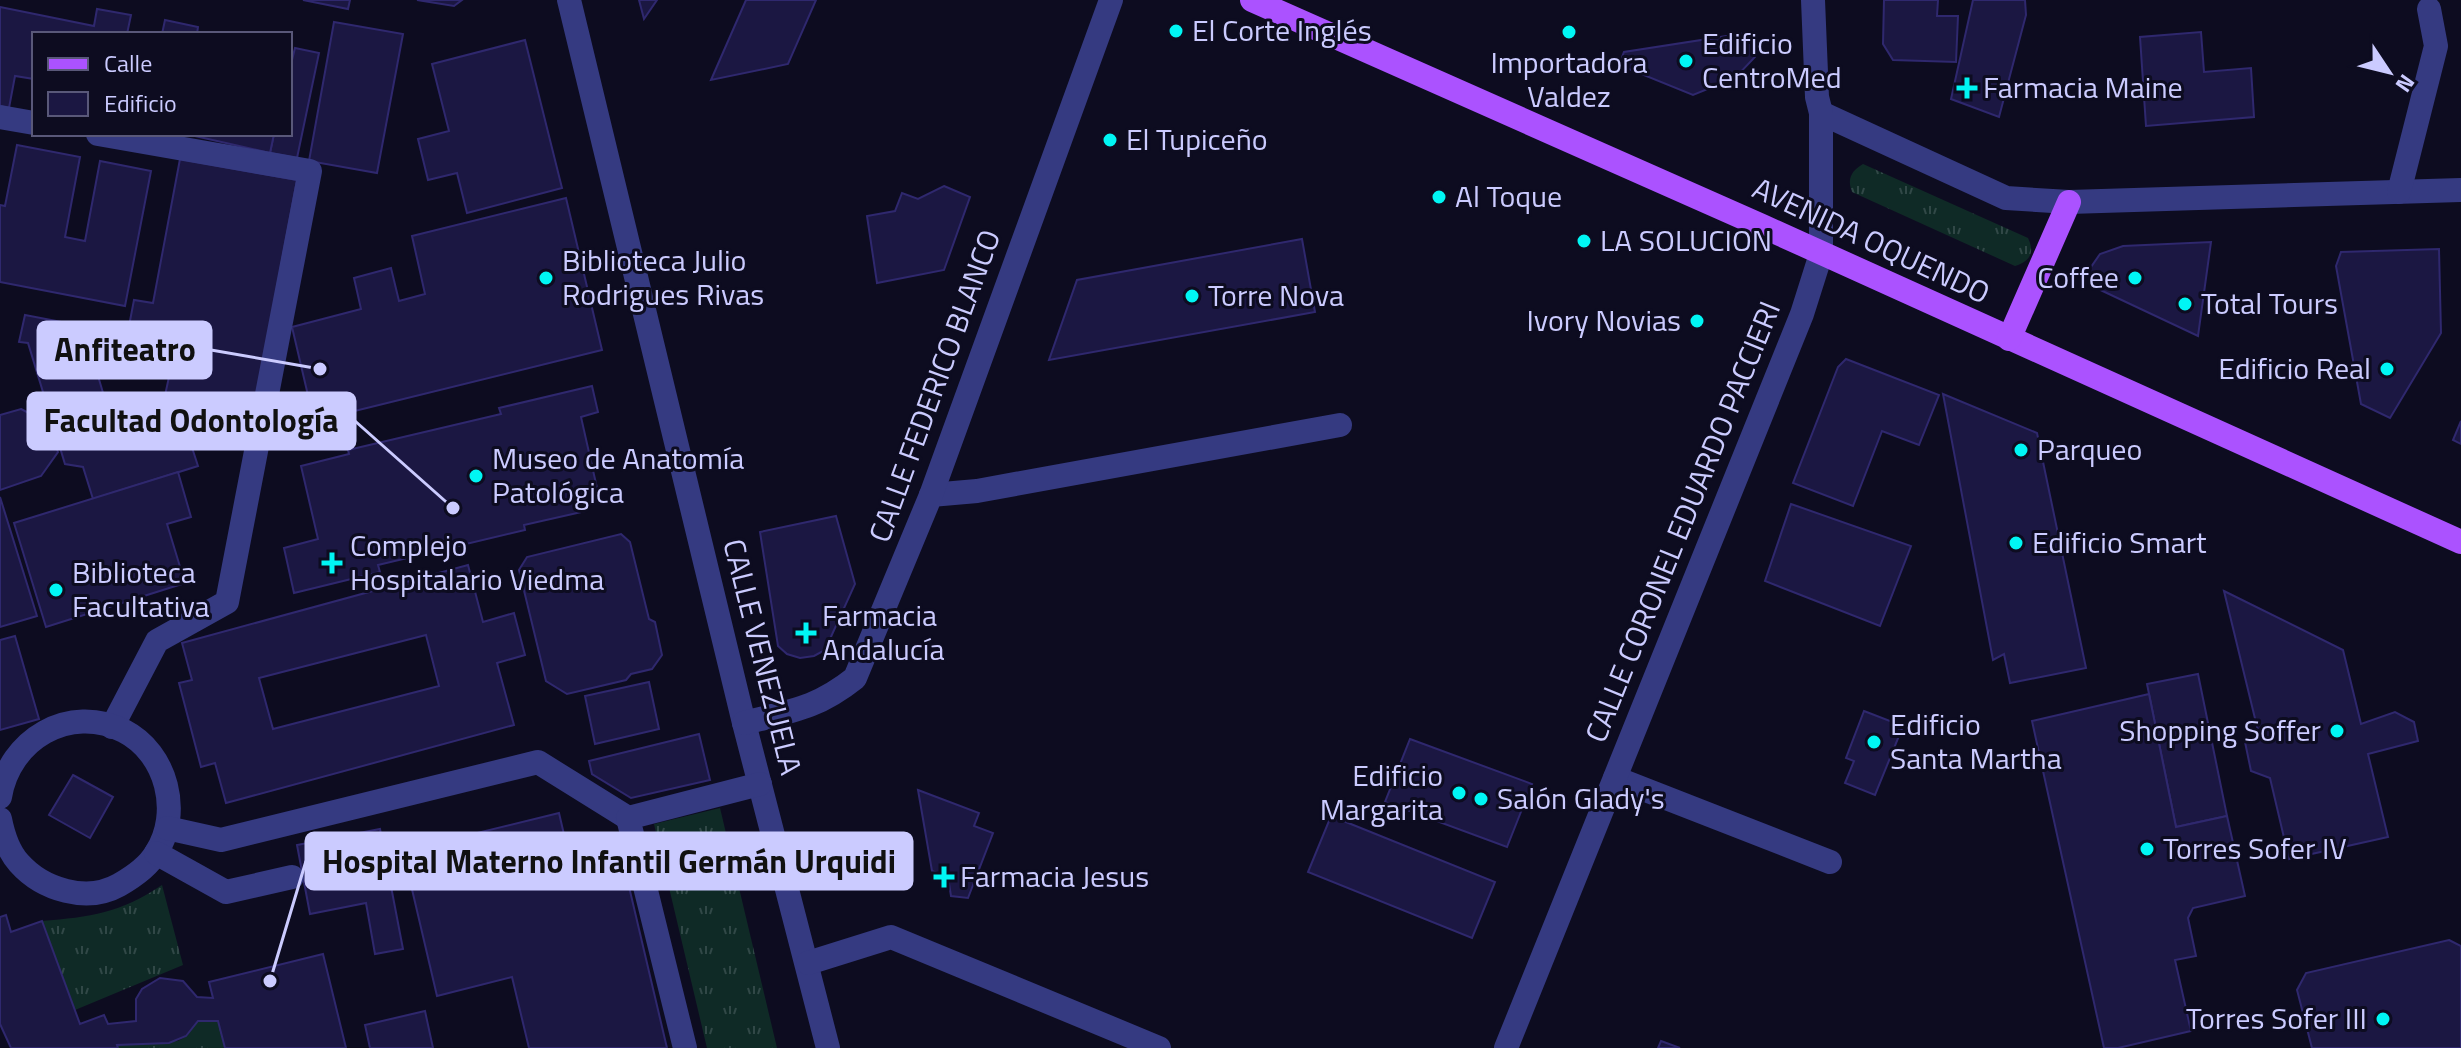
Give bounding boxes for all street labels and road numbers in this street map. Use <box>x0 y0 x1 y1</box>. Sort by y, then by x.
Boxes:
street label: AVENIDA OQUENDO <box>1745 165 1998 315</box>
street label: CALLE FEDERICO BLANCO <box>856 223 1012 548</box>
street label: CALLE CORONEL EDUARDO PACCIERI <box>1572 294 1792 749</box>
street label: CALLE VENEZUELA <box>711 534 815 779</box>

